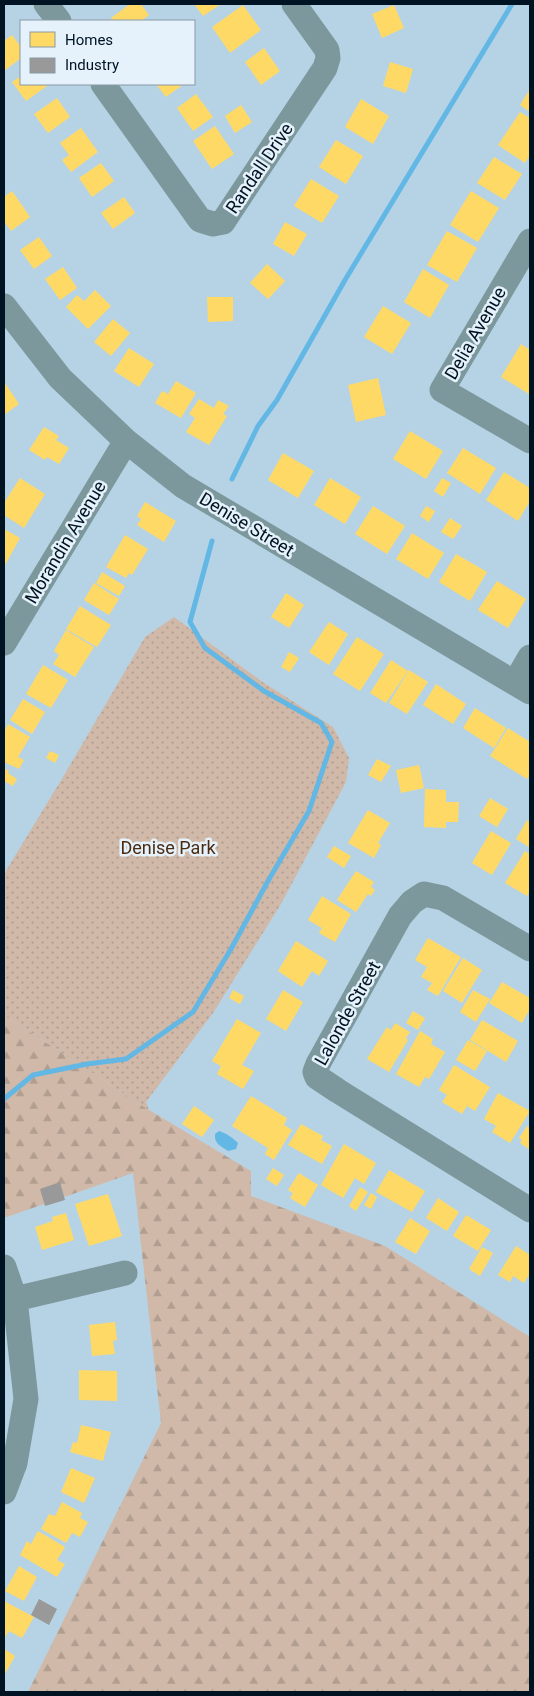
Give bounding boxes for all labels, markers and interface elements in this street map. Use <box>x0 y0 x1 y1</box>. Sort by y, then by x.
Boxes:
legend <box>20 20 195 85</box>
text: Homes <box>65 31 113 49</box>
text: Industry <box>65 56 119 74</box>
street label: Randall Drive <box>221 119 297 217</box>
street label: Delia Avenue <box>440 283 510 383</box>
street label: Morandin Avenue <box>20 477 110 607</box>
street label: Denise Street <box>196 488 298 560</box>
park label: Denise Park <box>120 837 216 858</box>
street label: Lalonde Street <box>310 957 384 1069</box>

